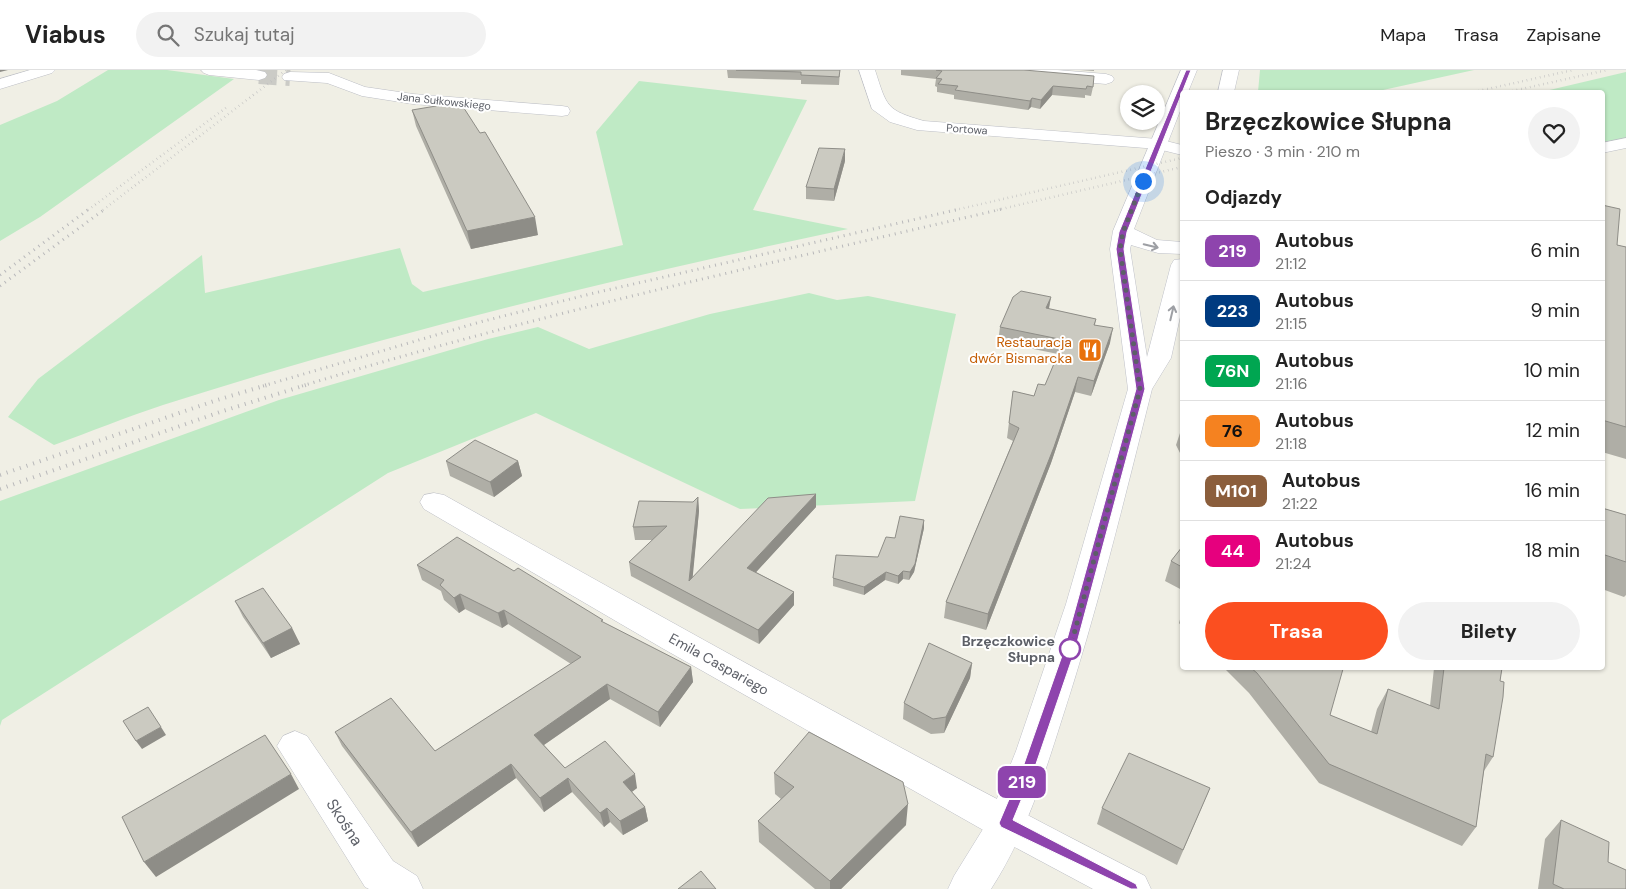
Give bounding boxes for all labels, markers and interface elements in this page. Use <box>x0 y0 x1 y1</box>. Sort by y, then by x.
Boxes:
search box <box>136 12 486 57</box>
text: Viabus <box>25 19 106 50</box>
icon: search <box>154 21 182 49</box>
text: Szukaj tutaj <box>194 22 295 47</box>
text: Mapa <box>1380 23 1426 47</box>
text: Trasa <box>1454 23 1498 47</box>
text: Zapisane <box>1526 23 1601 47</box>
map controls <box>1120 85 1165 130</box>
button: layers <box>1120 85 1165 130</box>
street label: Jana Sułkowskiego <box>396 89 492 113</box>
text: Brzęczkowice Słupna <box>1205 106 1452 137</box>
button: heart <box>1528 107 1580 159</box>
street label: Portowa <box>946 121 988 137</box>
text: Pieszo · 3 min · 210 m <box>1205 141 1360 162</box>
your location <box>1131 169 1156 194</box>
text: Odjazdy <box>1205 185 1282 210</box>
text: Autobus <box>1275 228 1354 253</box>
text: 6 min <box>1531 238 1580 263</box>
text: 219 <box>1218 239 1247 263</box>
one-way arrow <box>1143 242 1159 251</box>
text: 21:12 <box>1275 253 1307 274</box>
text: Autobus <box>1275 288 1354 313</box>
text: 9 min <box>1531 298 1580 323</box>
text: 223 <box>1217 299 1248 323</box>
one-way arrow <box>1168 306 1177 322</box>
text: 21:15 <box>1275 313 1307 334</box>
place label: Restauracja dwór Bismarcka <box>969 333 1072 367</box>
restaurant icon: Restauracja dwór Bismarcka <box>1077 337 1103 363</box>
text: Autobus <box>1275 348 1354 373</box>
text: 10 min <box>1524 358 1580 383</box>
text: 76N <box>1215 359 1250 383</box>
text: 21:16 <box>1275 373 1307 394</box>
text: Autobus <box>1275 408 1354 433</box>
text: 12 min <box>1526 418 1580 443</box>
text: 76 <box>1222 419 1243 443</box>
text: 21:18 <box>1275 433 1307 454</box>
text: Autobus <box>1282 468 1361 493</box>
text: 16 min <box>1525 478 1580 503</box>
text: M101 <box>1215 479 1257 503</box>
text: 21:22 <box>1282 493 1318 514</box>
text: Autobus <box>1275 528 1354 553</box>
text: 18 min <box>1525 538 1580 563</box>
text: 44 <box>1221 539 1244 563</box>
text: 21:24 <box>1275 553 1311 574</box>
button: Trasa <box>1205 602 1388 660</box>
button: Bilety <box>1398 602 1580 660</box>
street label: Emila Caspariego <box>666 629 772 699</box>
place label: Brzęczkowice Słupna <box>962 632 1055 666</box>
marker: Brzęczkowice Słupna <box>1059 638 1081 660</box>
line badge: 219 <box>993 766 1051 798</box>
text: 219 <box>1008 770 1036 794</box>
street label: Skośna <box>322 795 368 850</box>

